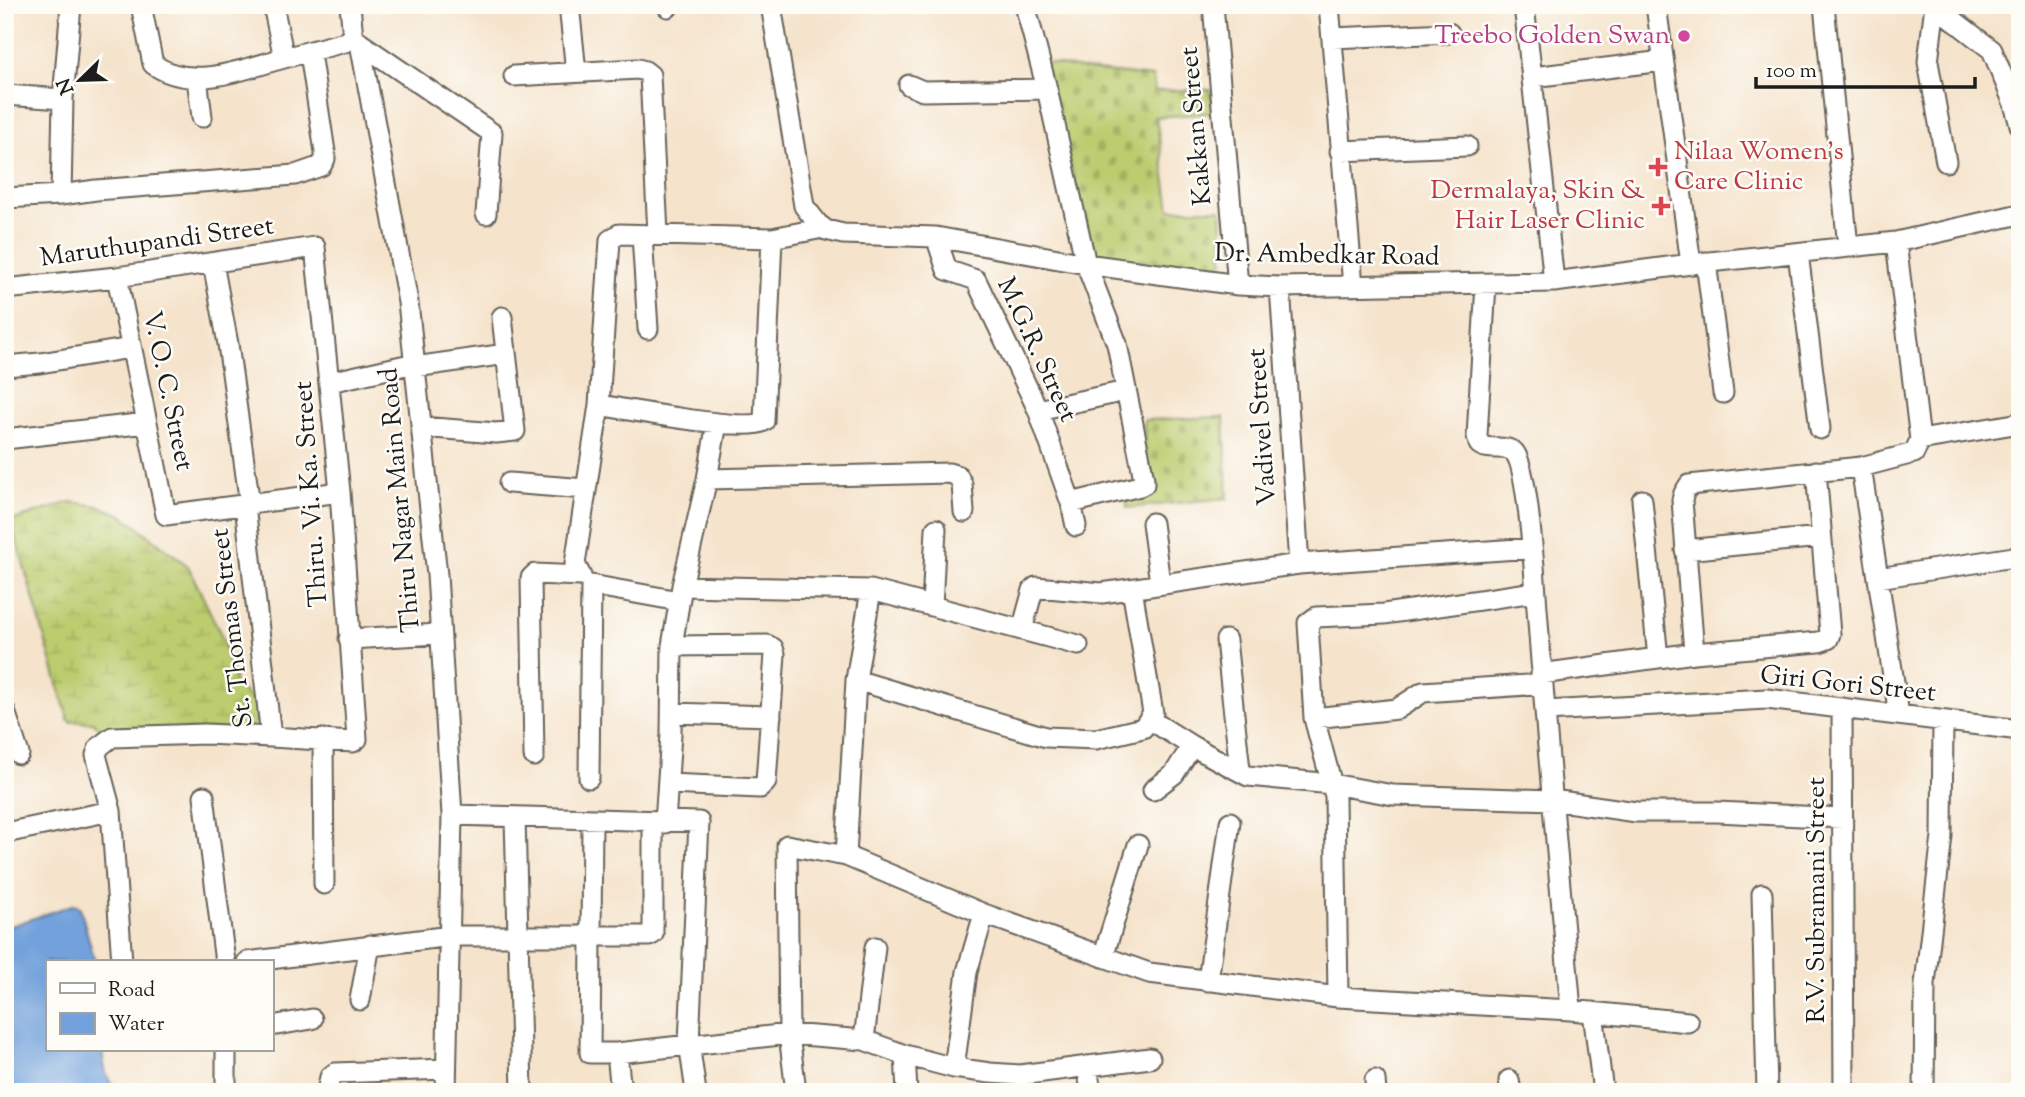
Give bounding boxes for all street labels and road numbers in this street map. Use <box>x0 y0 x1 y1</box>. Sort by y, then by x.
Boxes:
street label: Kakkan Street <box>1172 45 1222 207</box>
street label: Maruthupandi Street <box>38 208 276 278</box>
street label: Dr. Ambedkar Road <box>1214 236 1440 276</box>
street label: M.G.R. Street <box>986 272 1086 428</box>
street label: V. O. C. Street <box>132 308 202 474</box>
street label: Vadivel Street <box>1239 347 1287 507</box>
street label: Thiru Nagar Main Road <box>371 366 431 634</box>
street label: Thiru. Vi. Ka. Street <box>286 380 338 608</box>
street label: St. Thomas Street <box>202 526 264 730</box>
street label: Giri Gori Street <box>1758 657 1938 713</box>
street label: R.V. Subramani Street <box>1799 777 1836 1023</box>

